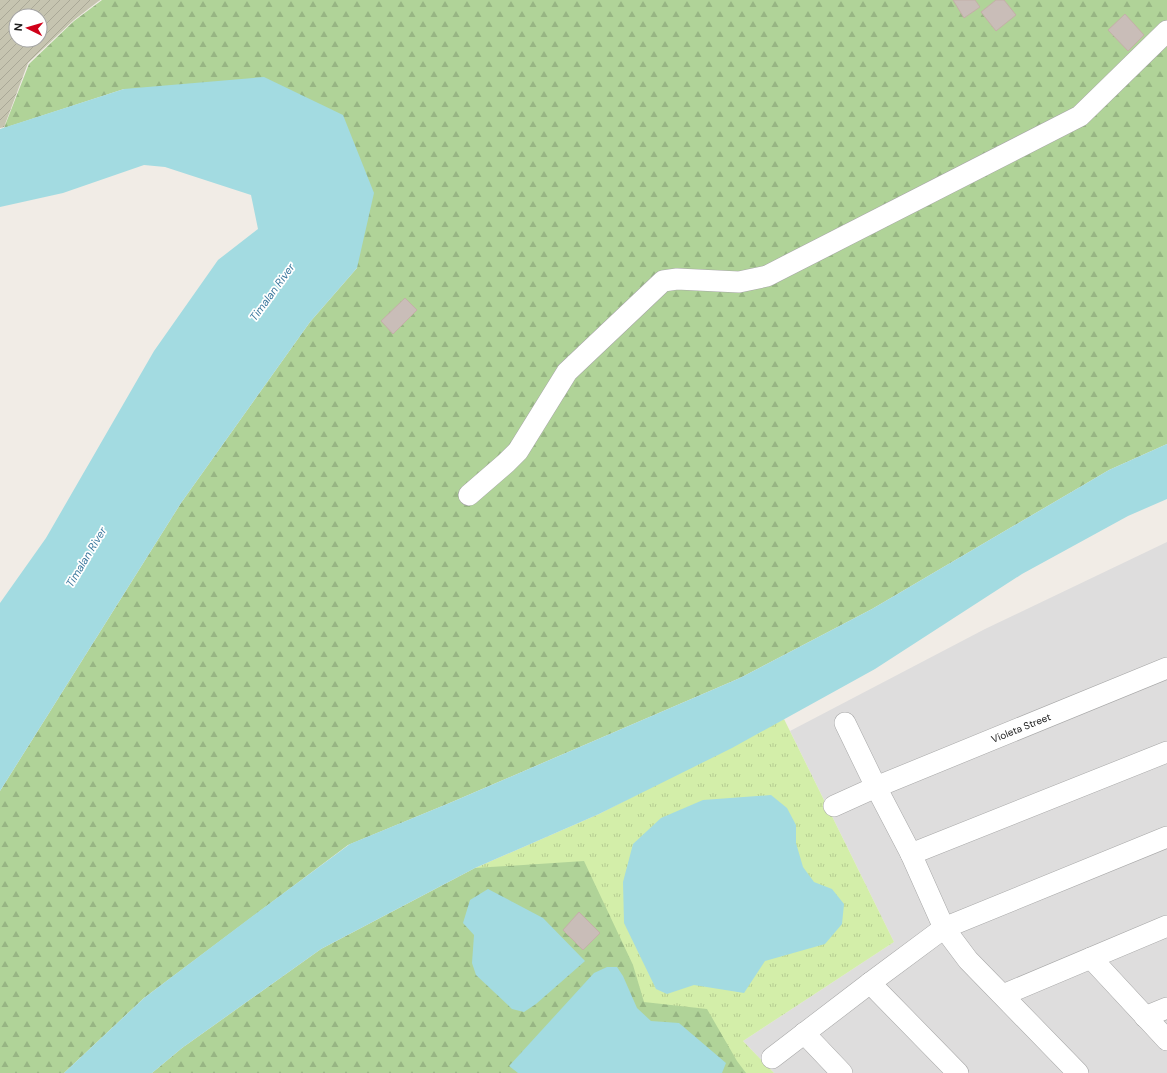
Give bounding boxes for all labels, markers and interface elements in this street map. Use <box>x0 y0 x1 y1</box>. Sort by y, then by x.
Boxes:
north arrow <box>8 8 48 48</box>
text: N <box>11 23 25 32</box>
water label: Timalan River <box>246 260 298 324</box>
water label: Timalan River <box>63 524 110 590</box>
street label: Violeta Street <box>989 710 1053 746</box>

